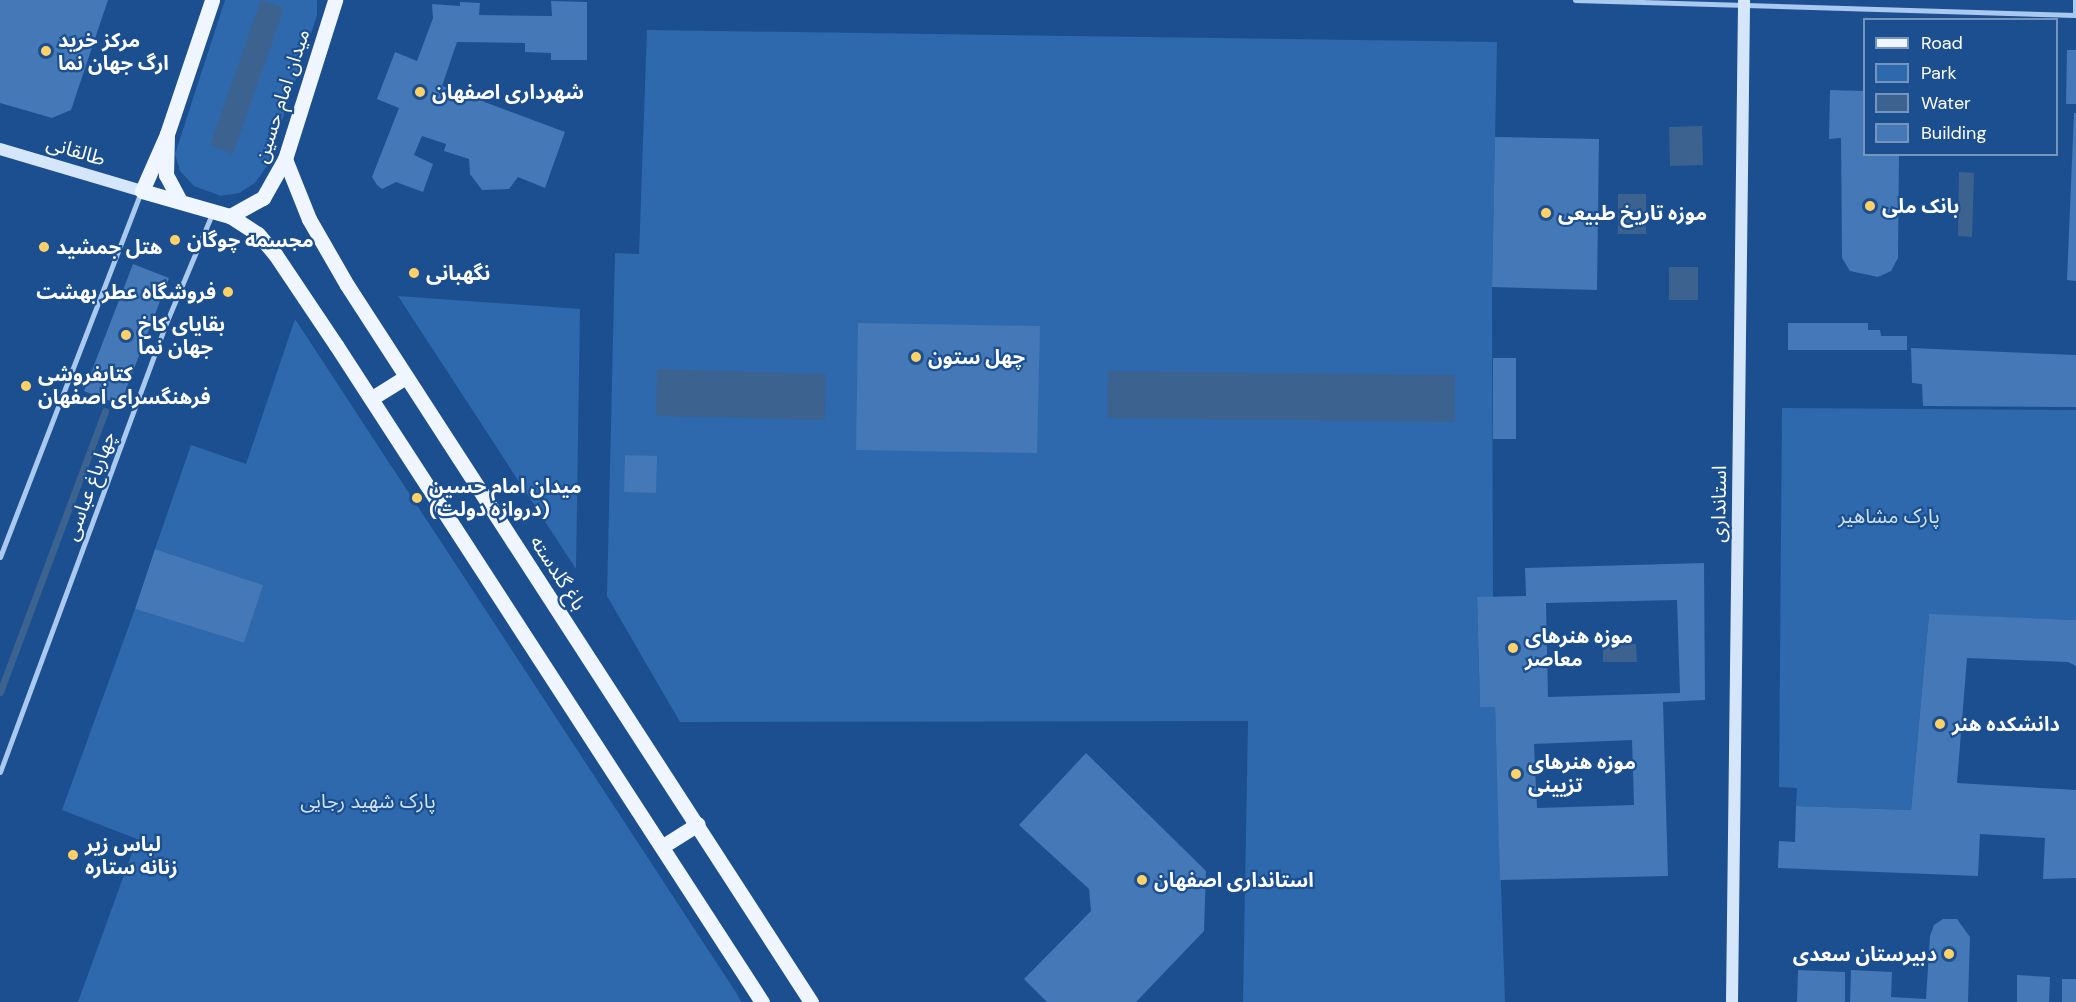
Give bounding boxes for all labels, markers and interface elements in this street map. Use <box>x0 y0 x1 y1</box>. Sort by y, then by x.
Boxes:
legend <box>1863 18 2058 156</box>
street label: میدان امام حسین <box>249 26 315 166</box>
place label: مرکز خرید ارگ جهان نما <box>58 28 169 75</box>
text: Road <box>1921 31 1963 55</box>
marker: مرکز خرید ارگ جهان نما <box>39 44 53 58</box>
text: Park <box>1921 61 1957 85</box>
place label: شهرداری اصفهان <box>432 80 584 104</box>
marker: شهرداری اصفهان <box>413 85 427 99</box>
text: Water <box>1921 91 1971 115</box>
text: Building <box>1921 121 1986 145</box>
street label: طالقانی <box>44 131 108 171</box>
place label: بانک ملی <box>1882 194 1959 218</box>
marker: بانک ملی <box>1863 199 1877 213</box>
place label: موزه تاریخ طبیعی <box>1558 201 1707 225</box>
marker: موزه تاریخ طبیعی <box>1539 206 1553 220</box>
place label: مجسمه چوگان <box>187 228 314 252</box>
marker: مجسمه چوگان <box>168 233 182 247</box>
place label: هتل جمشید <box>56 235 163 259</box>
marker: هتل جمشید <box>37 240 51 254</box>
place label: نگهبانی <box>426 261 490 285</box>
marker: نگهبانی <box>407 266 421 280</box>
place label: فروشگاه عطر بهشت <box>36 280 216 304</box>
marker: فروشگاه عطر بهشت <box>221 285 235 299</box>
place label: بقایای کاخ جهان نما <box>138 312 225 359</box>
marker: بقایای کاخ جهان نما <box>119 328 133 342</box>
place label: چهل ستون <box>928 345 1025 369</box>
marker: چهل ستون <box>909 350 923 364</box>
place label: کتابفروشی فرهنگسرای اصفهان <box>38 362 211 409</box>
marker: کتابفروشی فرهنگسرای اصفهان <box>19 379 33 393</box>
street label: چهارباغ عباسی <box>59 428 121 544</box>
street label: استانداری <box>1706 465 1732 543</box>
place label: میدان امام حسین (دروازه دولت) <box>429 474 582 521</box>
marker: میدان امام حسین (دروازه دولت) <box>410 491 424 505</box>
park label: پارک مشاهیر <box>1838 504 1940 528</box>
street label: باغ گلدسته <box>525 531 591 615</box>
place label: موزه هنرهای معاصر <box>1525 624 1633 671</box>
marker: موزه هنرهای معاصر <box>1506 641 1520 655</box>
place label: دانشکده هنر <box>1952 712 2060 736</box>
marker: دانشکده هنر <box>1933 717 1947 731</box>
place label: موزه هنرهای تزیینی <box>1528 750 1636 797</box>
marker: موزه هنرهای تزیینی <box>1509 767 1523 781</box>
park label: پارک شهید رجایی <box>300 789 436 813</box>
place label: لباس زیر زنانه ستاره <box>85 832 178 879</box>
marker: لباس زیر زنانه ستاره <box>66 848 80 862</box>
place label: استانداری اصفهان <box>1154 868 1314 892</box>
marker: استانداری اصفهان <box>1135 873 1149 887</box>
place label: دبیرستان سعدی <box>1793 942 1937 966</box>
marker: دبیرستان سعدی <box>1942 947 1956 961</box>

